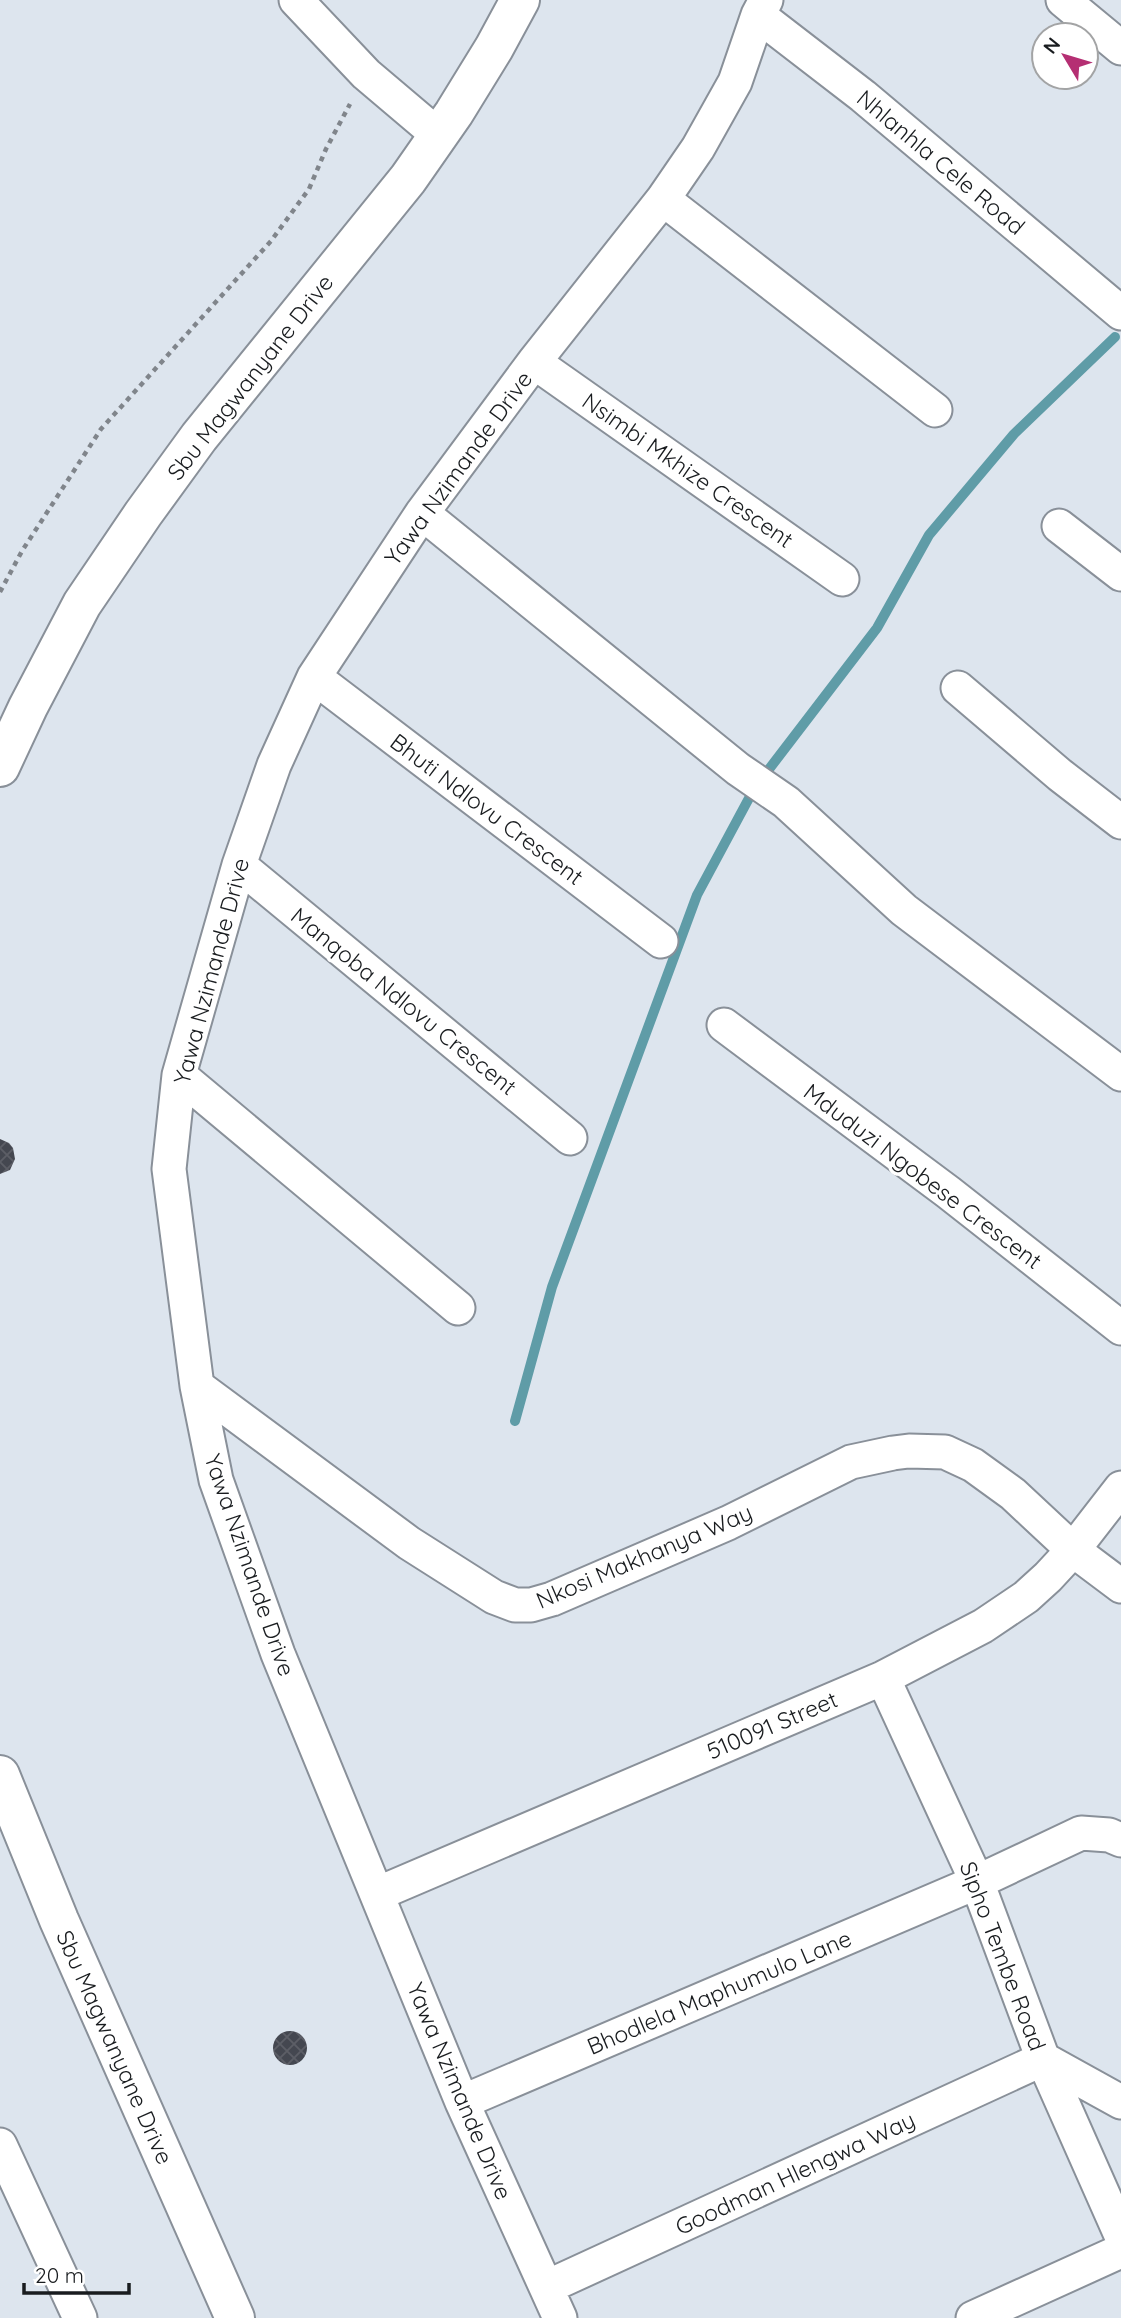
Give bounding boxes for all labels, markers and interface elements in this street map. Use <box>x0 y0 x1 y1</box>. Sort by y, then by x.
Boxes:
north arrow <box>1030 21 1100 91</box>
text: N <box>1038 33 1065 58</box>
street label: Nhlanhla Cele Road <box>851 83 1031 241</box>
street label: Sbu Magwanyane Drive <box>161 268 339 486</box>
street label: Yawa Nzimande Drive <box>378 365 538 571</box>
street label: Nsimbi Mkhize Crescent <box>577 386 799 554</box>
street label: Bhuti Ndlovu Crescent <box>385 727 589 891</box>
street label: Yawa Nzimande Drive <box>167 855 255 1087</box>
street label: Manqoba Ndlovu Crescent <box>285 901 523 1101</box>
street label: Mduduzi Ngobese Crescent <box>798 1077 1048 1275</box>
street label: Yawa Nzimande Drive <box>198 1450 302 1680</box>
street label: Nkosi Makhanya Way <box>532 1497 756 1615</box>
street label: 510091 Street <box>702 1684 842 1766</box>
street label: Sipho Tembe Road <box>954 1857 1052 2055</box>
street label: Bhodlela Maphumulo Lane <box>583 1923 855 2061</box>
street label: Sbu Magwanyane Drive <box>50 1926 180 2168</box>
street label: Yawa Nzimande Drive <box>401 1978 519 2204</box>
street label: Goodman Hlengwa Way <box>671 2105 919 2241</box>
scale bar <box>24 2252 130 2296</box>
text: 20 m <box>35 2262 84 2288</box>

